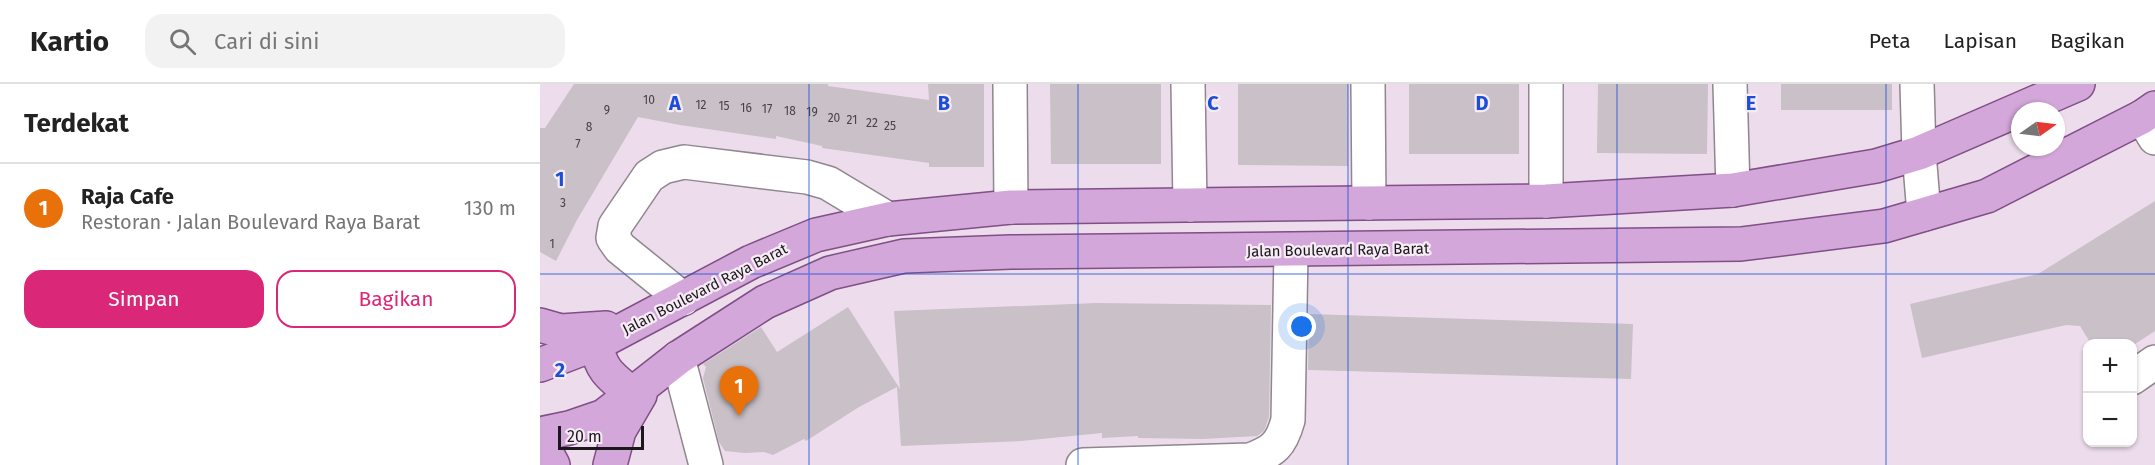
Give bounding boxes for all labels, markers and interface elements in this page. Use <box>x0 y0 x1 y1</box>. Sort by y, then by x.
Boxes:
search box <box>145 14 565 68</box>
text: Kartio <box>30 25 109 58</box>
icon: search <box>166 25 199 58</box>
text: Cari di sini <box>214 28 319 55</box>
text: Peta <box>1869 28 1911 54</box>
text: Lapisan <box>1944 28 2017 54</box>
text: Bagikan <box>2050 28 2125 54</box>
text: A <box>668 91 682 115</box>
text: B <box>938 91 950 115</box>
text: C <box>1207 91 1219 115</box>
text: D <box>1475 91 1489 115</box>
text: E <box>1746 91 1756 115</box>
house number: 10 <box>643 93 655 107</box>
house number: 12 <box>695 98 707 112</box>
house number: 15 <box>718 99 730 113</box>
house number: 16 <box>740 101 752 115</box>
house number: 17 <box>762 102 772 116</box>
north arrow <box>2011 102 2065 156</box>
house number: 9 <box>604 103 610 117</box>
house number: 18 <box>784 104 796 118</box>
house number: 19 <box>806 105 818 119</box>
text: Terdekat <box>24 108 129 139</box>
house number: 20 <box>828 111 841 125</box>
house number: 21 <box>847 113 857 127</box>
house number: 22 <box>866 116 878 130</box>
house number: 25 <box>884 119 896 133</box>
house number: 8 <box>586 120 593 134</box>
house number: 7 <box>575 137 581 151</box>
text: 1 <box>555 167 565 191</box>
text: Raja Cafe <box>81 183 174 210</box>
text: 1 <box>39 196 48 220</box>
text: 130 m <box>464 196 516 220</box>
house number: 3 <box>560 196 566 210</box>
text: Restoran · Jalan Boulevard Raya Barat <box>81 210 420 234</box>
house number: 1 <box>549 237 555 251</box>
street label: Jalan Boulevard Raya Barat <box>620 239 791 338</box>
street label: Jalan Boulevard Raya Barat <box>1246 239 1430 261</box>
button: Simpan <box>24 270 264 328</box>
button: Bagikan <box>276 270 516 328</box>
your location <box>1287 312 1316 341</box>
map controls <box>2083 339 2137 447</box>
button: + <box>2083 339 2137 393</box>
text: 2 <box>555 358 565 382</box>
pin: 1 <box>720 366 758 416</box>
button: − <box>2083 393 2137 447</box>
scale bar <box>558 423 644 450</box>
text: 20 m <box>567 427 602 446</box>

